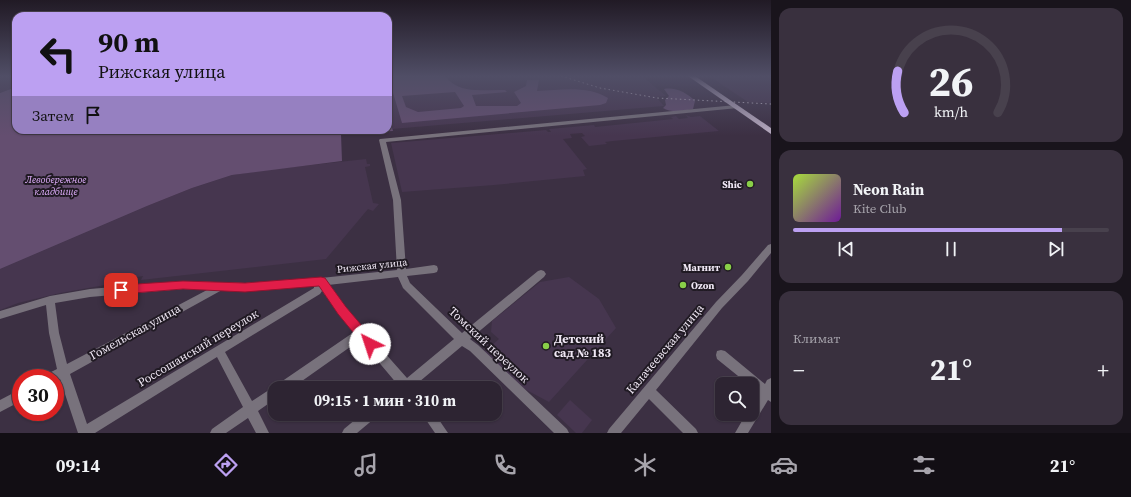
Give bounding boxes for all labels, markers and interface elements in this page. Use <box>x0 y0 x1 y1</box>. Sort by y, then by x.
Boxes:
text: 90 m <box>98 23 160 61</box>
icon: left <box>32 28 84 80</box>
text: 26 <box>928 53 974 110</box>
text: Рижская улица <box>98 59 225 84</box>
text: km/h <box>934 101 968 121</box>
icon: arrive <box>82 104 104 126</box>
text: Затем <box>32 105 74 126</box>
park label: Левобережное кладбище <box>25 173 86 198</box>
place label: Shic <box>722 178 742 191</box>
marker: Shic <box>745 179 755 189</box>
text: Neon Rain <box>853 179 924 200</box>
text: Kite Club <box>853 200 906 217</box>
icon: previous <box>835 238 857 260</box>
icon: pause <box>940 238 962 260</box>
icon: next <box>1045 238 1067 260</box>
street label: Рижская улица <box>336 255 409 276</box>
place label: Магнит <box>683 261 720 274</box>
marker: Магнит <box>723 262 733 272</box>
pin <box>104 273 138 307</box>
icon: arrive <box>110 279 132 301</box>
place label: Ozon <box>691 279 714 292</box>
marker: Ozon <box>678 280 688 290</box>
street label: Гомельская улица <box>87 300 184 364</box>
street label: Калачеевская улица <box>623 300 708 397</box>
street label: Томский переулок <box>445 304 533 387</box>
street label: Россошанский переулок <box>135 305 262 390</box>
position arrow <box>349 323 391 365</box>
text: Климат <box>793 330 840 347</box>
place label: Детский сад № 183 <box>554 331 612 361</box>
marker: Детский сад № 183 <box>541 341 551 351</box>
text: 21° <box>930 349 972 390</box>
text: − <box>793 355 805 385</box>
text: + <box>1097 355 1109 385</box>
speed limit sign: 30 <box>12 369 64 421</box>
map controls <box>715 377 759 421</box>
button: search <box>715 377 759 421</box>
text: 09:15 · 1 мин · 310 m <box>314 390 456 411</box>
icon: directions <box>212 451 240 479</box>
icon: music <box>352 451 380 479</box>
icon: phone <box>491 451 519 479</box>
icon: climate <box>631 451 659 479</box>
icon: car <box>770 451 798 479</box>
icon: filters <box>910 451 938 479</box>
text: 09:14 <box>56 453 100 478</box>
text: 21° <box>1050 453 1075 478</box>

